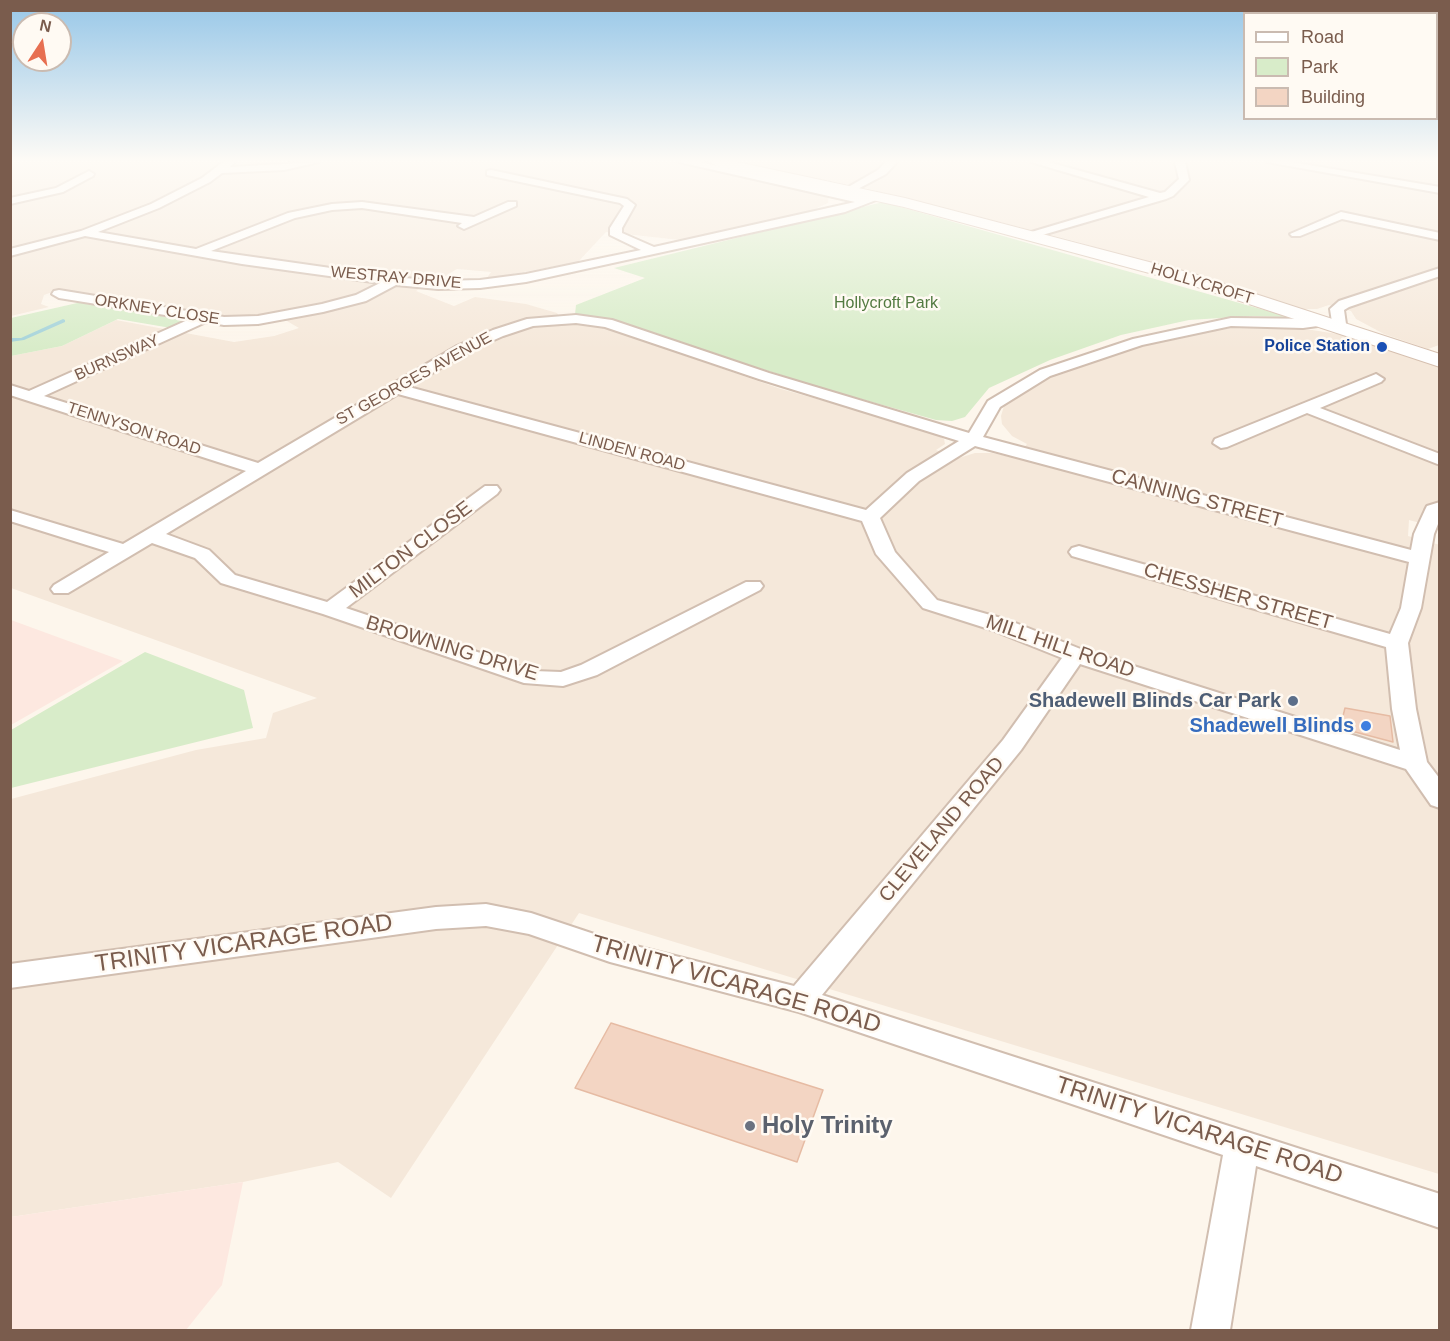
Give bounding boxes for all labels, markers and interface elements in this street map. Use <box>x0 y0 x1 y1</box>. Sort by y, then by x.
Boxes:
north arrow <box>12 12 72 72</box>
legend <box>1243 12 1438 120</box>
text: N <box>38 16 53 35</box>
text: Road <box>1301 27 1344 47</box>
text: Park <box>1301 57 1338 77</box>
text: Building <box>1301 87 1365 107</box>
street label: HOLLYCROFT <box>1148 259 1256 309</box>
street label: WESTRAY DRIVE <box>330 263 462 293</box>
street label: ORKNEY CLOSE <box>93 291 221 329</box>
park label: Hollycroft Park <box>834 294 938 314</box>
street label: ST GEORGES AVENUE <box>333 328 495 430</box>
street label: BURNSWAY <box>72 331 162 385</box>
place label: Police Station <box>1264 337 1370 357</box>
marker: Police Station <box>1375 340 1389 354</box>
street label: TENNYSON ROAD <box>65 398 203 460</box>
street label: LINDEN ROAD <box>577 429 687 475</box>
street label: CANNING STREET <box>1109 465 1285 533</box>
street label: MILTON CLOSE <box>345 496 477 604</box>
street label: CHESSHER STREET <box>1141 559 1335 635</box>
street label: MILL HILL ROAD <box>983 610 1137 684</box>
street label: BROWNING DRIVE <box>363 611 541 687</box>
place label: Shadewell Blinds Car Park <box>1029 689 1281 713</box>
marker: Shadewell Blinds Car Park <box>1286 694 1300 708</box>
place label: Shadewell Blinds <box>1190 714 1354 738</box>
marker: Shadewell Blinds <box>1359 719 1373 733</box>
street label: CLEVELAND ROAD <box>874 752 1010 908</box>
street label: TRINITY VICARAGE ROAD <box>93 909 395 979</box>
street label: TRINITY VICARAGE ROAD <box>588 930 884 1040</box>
street label: TRINITY VICARAGE ROAD <box>1052 1071 1346 1191</box>
place label: Holy Trinity <box>762 1112 893 1140</box>
marker: Holy Trinity <box>743 1119 757 1133</box>

